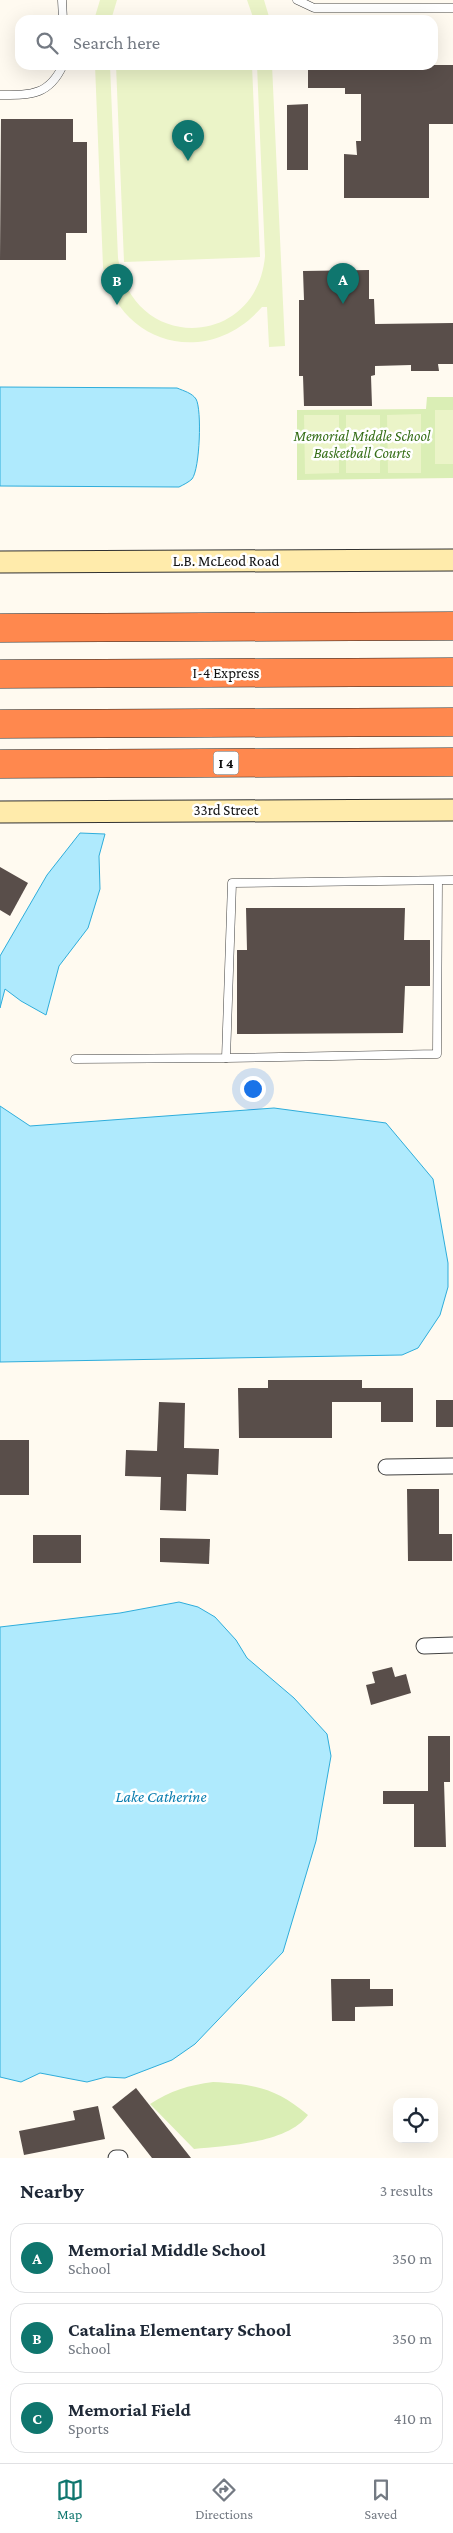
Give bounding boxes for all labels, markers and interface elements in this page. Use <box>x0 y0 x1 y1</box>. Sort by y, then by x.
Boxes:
search box <box>15 15 438 70</box>
icon: search <box>33 29 61 57</box>
text: Search here <box>73 32 160 53</box>
pin: C <box>172 120 204 161</box>
pin: A <box>327 263 359 304</box>
pin: B <box>101 264 133 305</box>
park label: Memorial Middle School Basketball Courts <box>292 428 431 461</box>
street label: L.B. McLeod Road <box>173 553 279 569</box>
street label: I-4 Express <box>193 665 260 682</box>
road number: I 4 <box>214 751 238 774</box>
street label: 33rd Street <box>193 802 260 818</box>
your location <box>240 1076 266 1102</box>
water label: Lake Catherine <box>116 1788 206 1805</box>
map controls <box>393 2098 438 2143</box>
button: locate <box>393 2098 438 2143</box>
text: Nearby <box>20 2179 84 2203</box>
text: 3 results <box>380 2182 433 2199</box>
text: Memorial Middle School <box>68 2239 266 2260</box>
text: A <box>32 2250 42 2267</box>
text: 350 m <box>392 2250 432 2267</box>
text: School <box>68 2260 111 2277</box>
text: Catalina Elementary School <box>68 2319 291 2340</box>
text: B <box>32 2330 42 2347</box>
text: 350 m <box>392 2330 432 2347</box>
text: School <box>68 2340 111 2357</box>
text: Memorial Field <box>68 2399 191 2420</box>
text: C <box>32 2410 42 2427</box>
text: 410 m <box>394 2410 432 2427</box>
text: Sports <box>68 2420 109 2437</box>
tab: Map <box>56 2476 84 2522</box>
tab: Directions <box>195 2476 253 2522</box>
tab: Saved <box>364 2476 397 2522</box>

